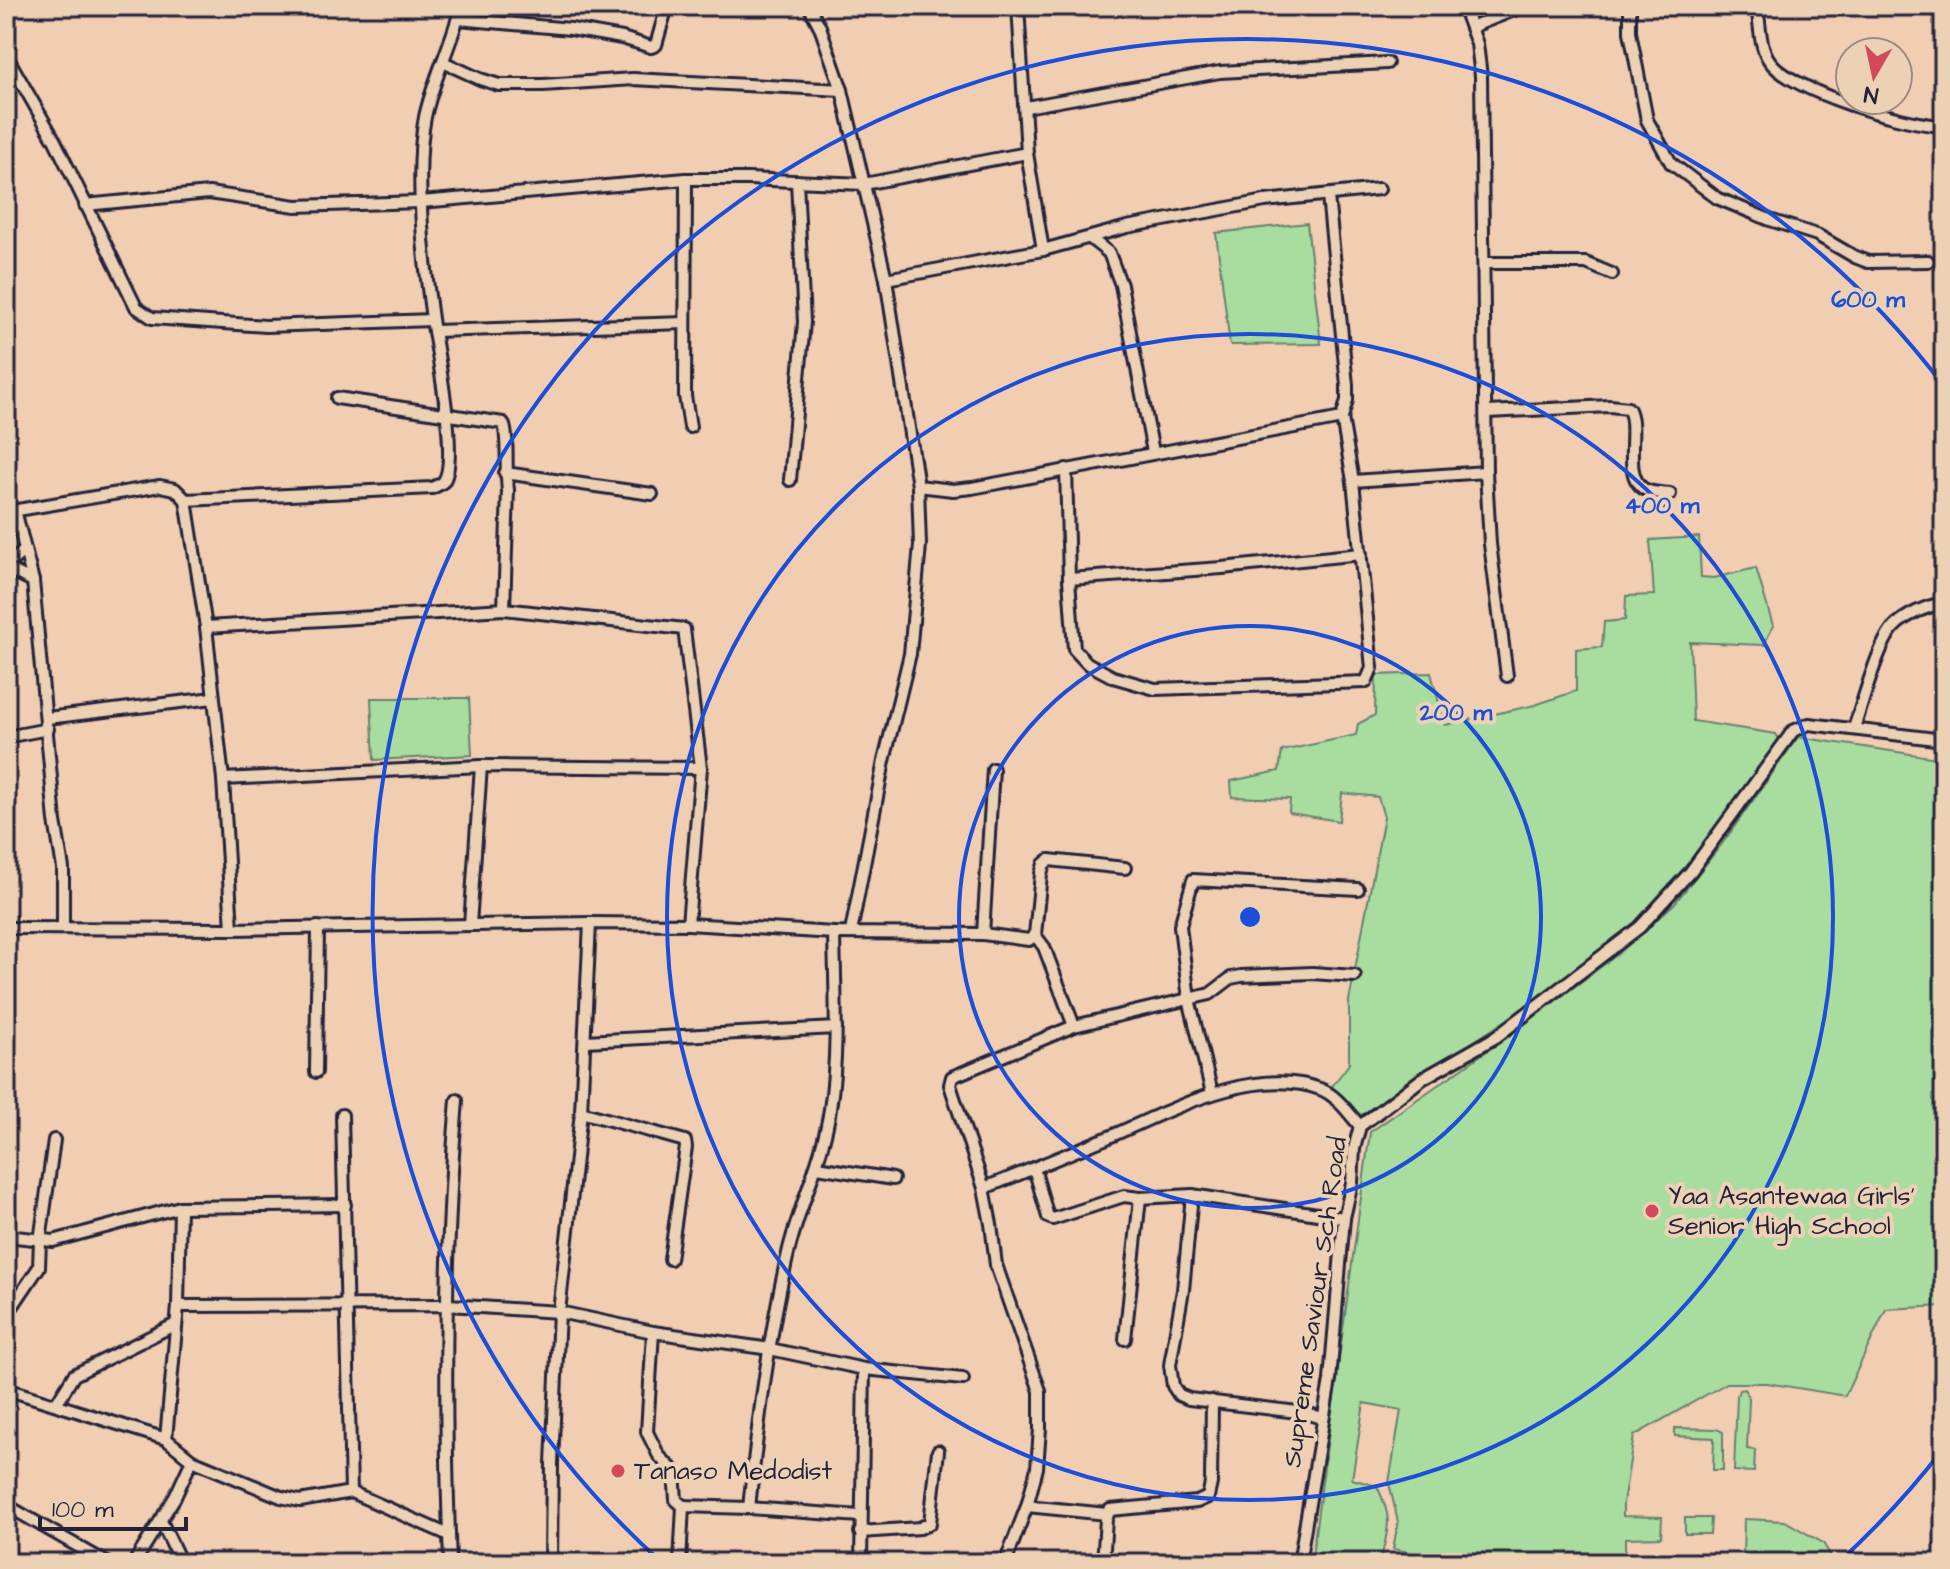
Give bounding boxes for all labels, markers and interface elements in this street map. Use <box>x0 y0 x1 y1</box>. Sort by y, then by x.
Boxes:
north arrow <box>1834 36 1914 116</box>
text: N <box>1862 78 1880 111</box>
text: 600 m <box>1831 283 1905 317</box>
text: 400 m <box>1625 489 1700 523</box>
text: 200 m <box>1419 696 1492 730</box>
centre of rings <box>1236 903 1264 931</box>
street label: Supreme Saviour Sch Road <box>1274 1134 1356 1470</box>
place label: Yaa Asantewaa Girls' Senior High School <box>1668 1178 1915 1246</box>
marker: Yaa Asantewaa Girls' Senior High School <box>1643 1202 1661 1220</box>
place label: Tanaso Medodist <box>634 1453 833 1489</box>
marker: Tanaso Medodist <box>609 1462 627 1480</box>
scale bar <box>40 1481 186 1531</box>
text: 100 m <box>52 1493 114 1527</box>

